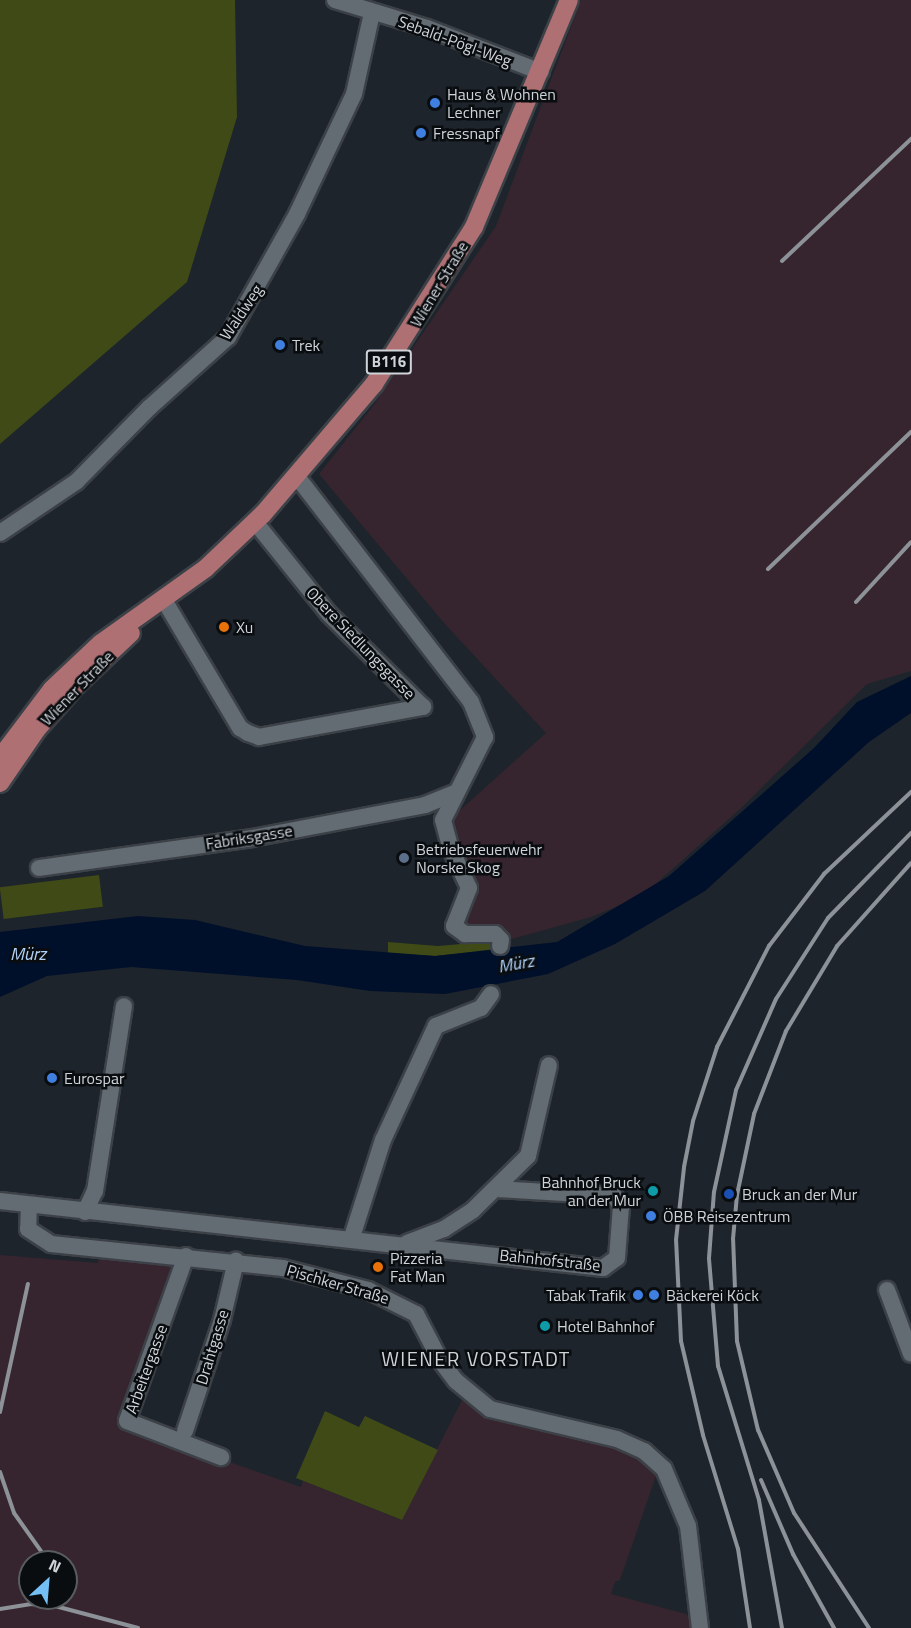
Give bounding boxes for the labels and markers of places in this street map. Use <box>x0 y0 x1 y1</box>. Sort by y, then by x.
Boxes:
place label: Haus & Wohnen Lechner <box>447 84 556 122</box>
marker: Haus & Wohnen Lechner <box>428 96 442 110</box>
place label: Fressnapf <box>433 123 500 143</box>
marker: Fressnapf <box>414 126 428 140</box>
place label: Trek <box>292 335 320 355</box>
marker: Trek <box>273 338 287 352</box>
place label: Xu <box>236 617 253 637</box>
marker: Xu <box>217 620 231 634</box>
place label: Betriebsfeuerwehr Norske Skog <box>416 839 542 877</box>
marker: Betriebsfeuerwehr Norske Skog <box>397 851 411 865</box>
place label: Eurospar <box>64 1068 124 1088</box>
marker: Eurospar <box>45 1071 59 1085</box>
place label: Bahnhof Bruck an der Mur <box>542 1172 641 1210</box>
marker: Bahnhof Bruck an der Mur <box>646 1184 660 1198</box>
place label: Bruck an der Mur <box>742 1184 857 1204</box>
marker: Bruck an der Mur <box>720 1185 738 1203</box>
place label: ÖBB Reisezentrum <box>663 1206 790 1226</box>
marker: ÖBB Reisezentrum <box>644 1209 658 1223</box>
place label: Pizzeria Fat Man <box>390 1248 445 1286</box>
marker: Pizzeria Fat Man <box>371 1260 385 1274</box>
place label: Tabak Trafik <box>546 1285 626 1305</box>
place label: Bäckerei Köck <box>666 1285 759 1305</box>
marker: Tabak Trafik <box>631 1288 645 1302</box>
marker: Bäckerei Köck <box>647 1288 661 1302</box>
place label: Hotel Bahnhof <box>557 1316 654 1336</box>
marker: Hotel Bahnhof <box>538 1319 552 1333</box>

